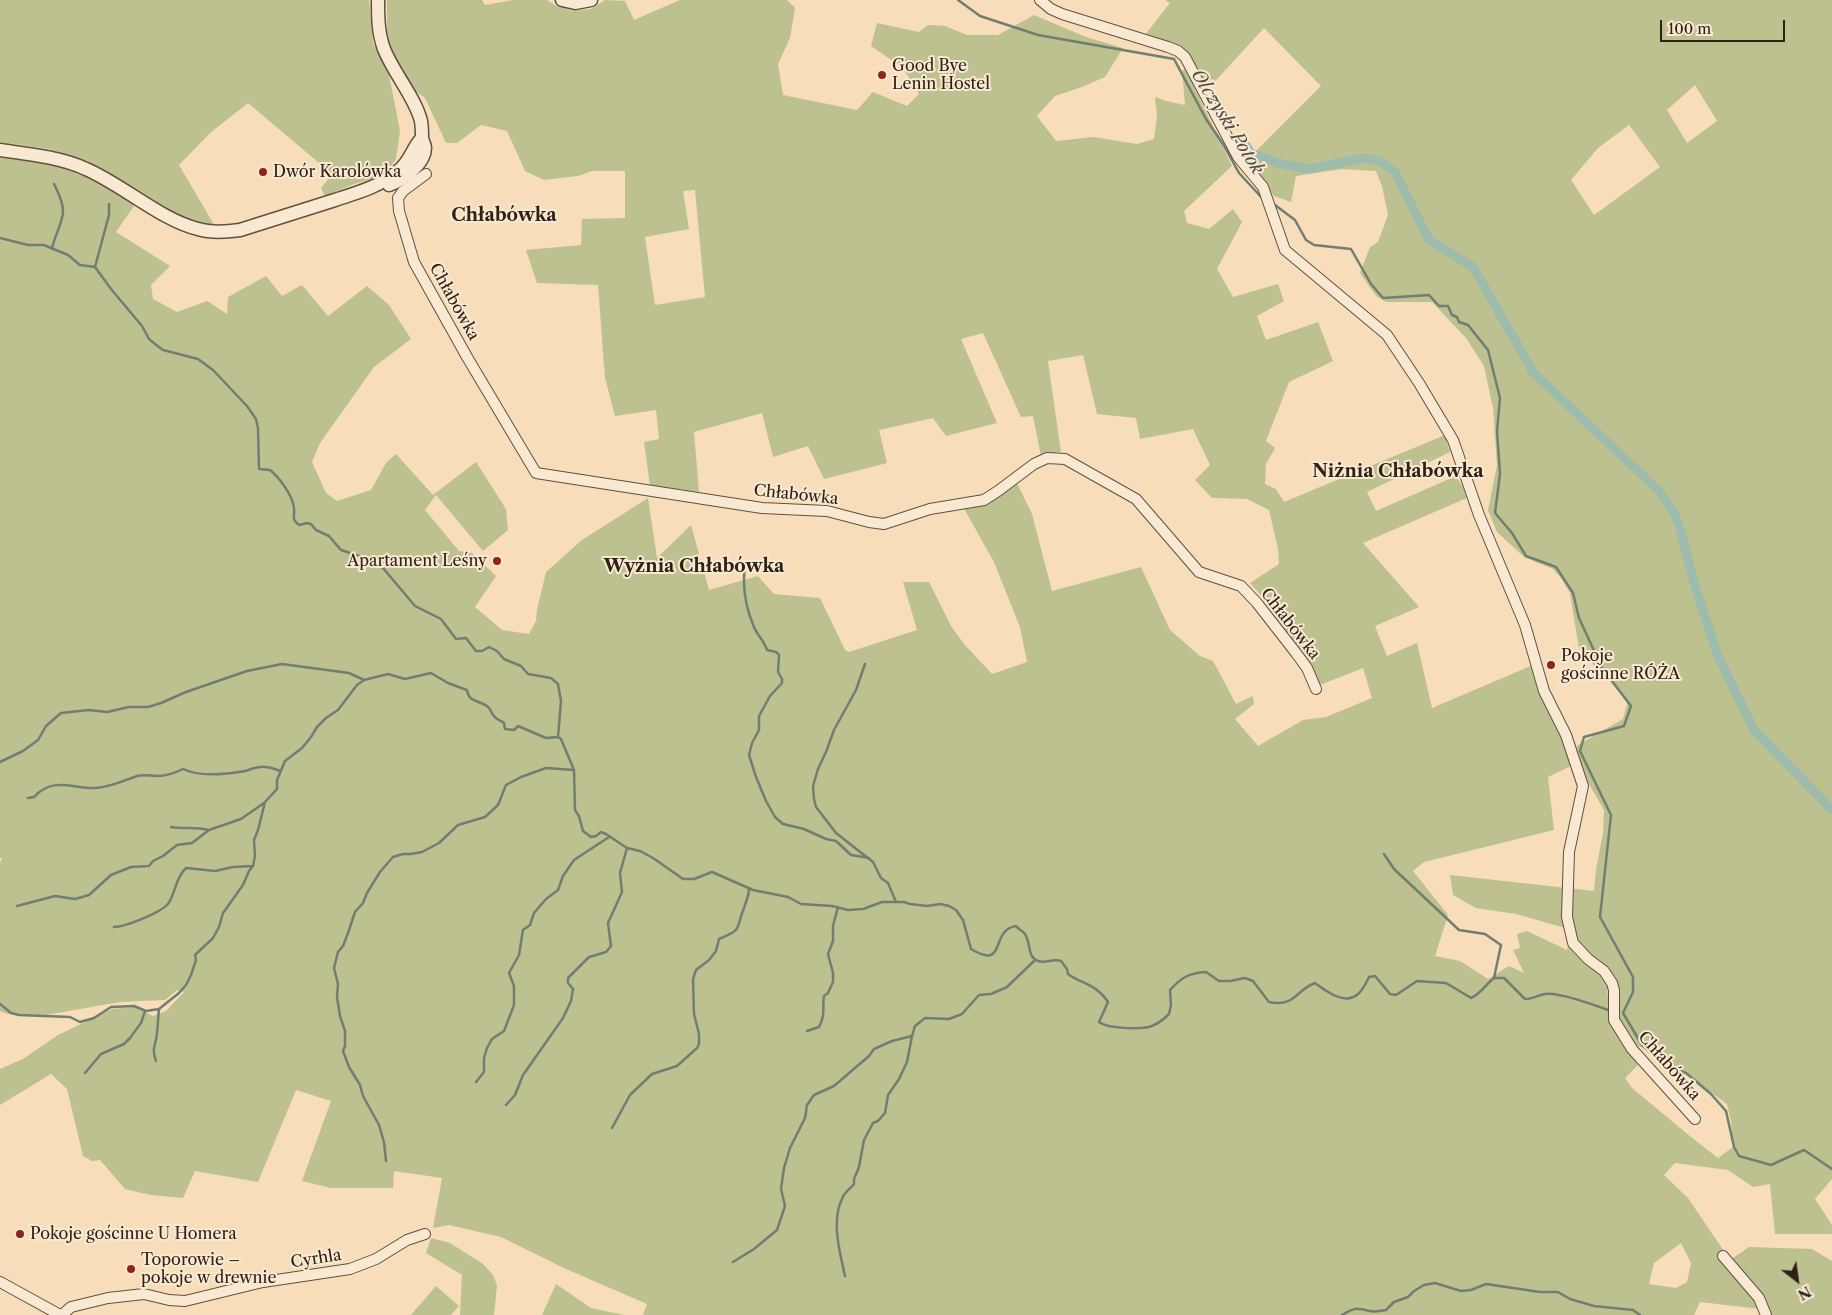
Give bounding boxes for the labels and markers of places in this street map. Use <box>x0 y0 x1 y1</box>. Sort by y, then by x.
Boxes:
place label: Good Bye Lenin Hostel <box>892 56 990 94</box>
marker: Good Bye Lenin Hostel <box>876 69 888 81</box>
place label: Dwór Karolówka <box>273 162 401 182</box>
marker: Dwór Karolówka <box>257 166 269 178</box>
place label: Apartament Leśny <box>347 551 487 571</box>
marker: Apartament Leśny <box>491 555 503 567</box>
place label: Pokoje gościnne RÓŻA <box>1561 646 1680 684</box>
marker: Pokoje gościnne RÓŻA <box>1545 659 1557 671</box>
place label: Pokoje gościnne U Homera <box>30 1224 237 1244</box>
marker: Pokoje gościnne U Homera <box>14 1228 26 1240</box>
place label: Toporowie – pokoje w drewnie <box>141 1250 276 1288</box>
marker: Toporowie – pokoje w drewnie <box>125 1263 137 1275</box>

